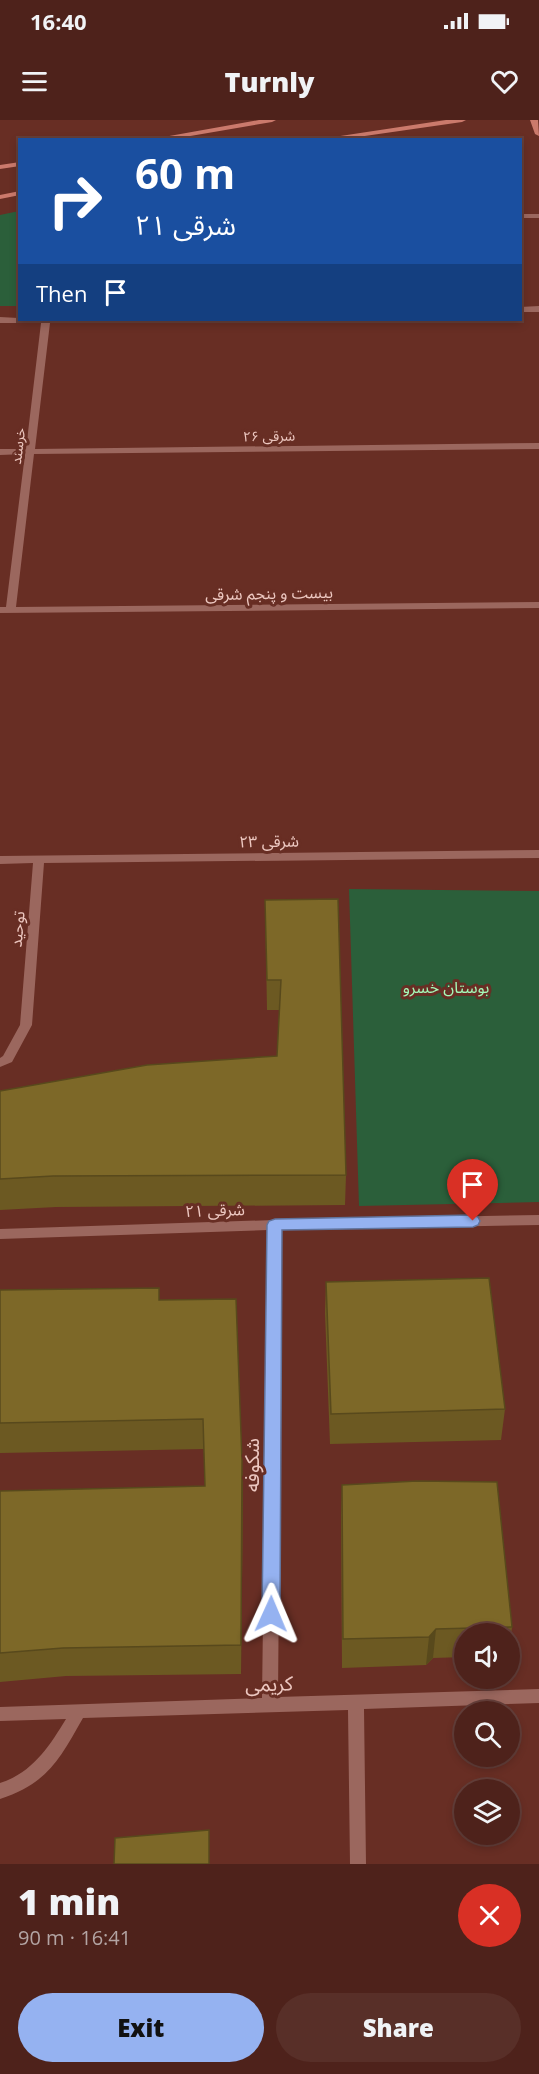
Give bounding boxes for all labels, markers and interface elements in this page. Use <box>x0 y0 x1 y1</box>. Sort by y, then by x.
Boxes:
text: 16:40 <box>30 6 87 36</box>
text: Turnly <box>225 63 315 100</box>
icon: menu <box>18 65 51 98</box>
icon: heart <box>488 65 521 98</box>
text: 60 m <box>135 144 235 201</box>
icon: right <box>36 162 114 240</box>
text: ۲۱ شرقی <box>135 206 236 243</box>
icon: arrive <box>99 276 132 309</box>
text: Then <box>36 278 87 308</box>
street label: ۲۶ شرقی <box>243 426 295 445</box>
street label: خرسند <box>6 427 29 465</box>
street label: بیست و پنجم شرقی <box>205 581 333 607</box>
street label: ۲۳ شرقی <box>239 829 299 853</box>
street label: توحید <box>4 910 30 948</box>
park label: بوستان خسرو <box>403 976 489 998</box>
pin <box>447 1159 498 1221</box>
icon: arrive <box>456 1168 489 1201</box>
street label: ۲۱ شرقی <box>185 1198 245 1222</box>
street label: شکوفه <box>238 1438 265 1492</box>
position arrow <box>239 1582 303 1646</box>
map controls <box>454 1623 520 1845</box>
button: sound <box>454 1623 520 1689</box>
street label: کریمی <box>245 1669 294 1698</box>
button: search <box>454 1701 520 1767</box>
button: layers <box>454 1779 520 1845</box>
text: 1 min <box>18 1877 120 1926</box>
button: close <box>458 1884 521 1947</box>
text: 90 m · 16:41 <box>18 1924 131 1951</box>
button: Exit <box>18 1993 264 2062</box>
button: Share <box>276 1993 521 2062</box>

